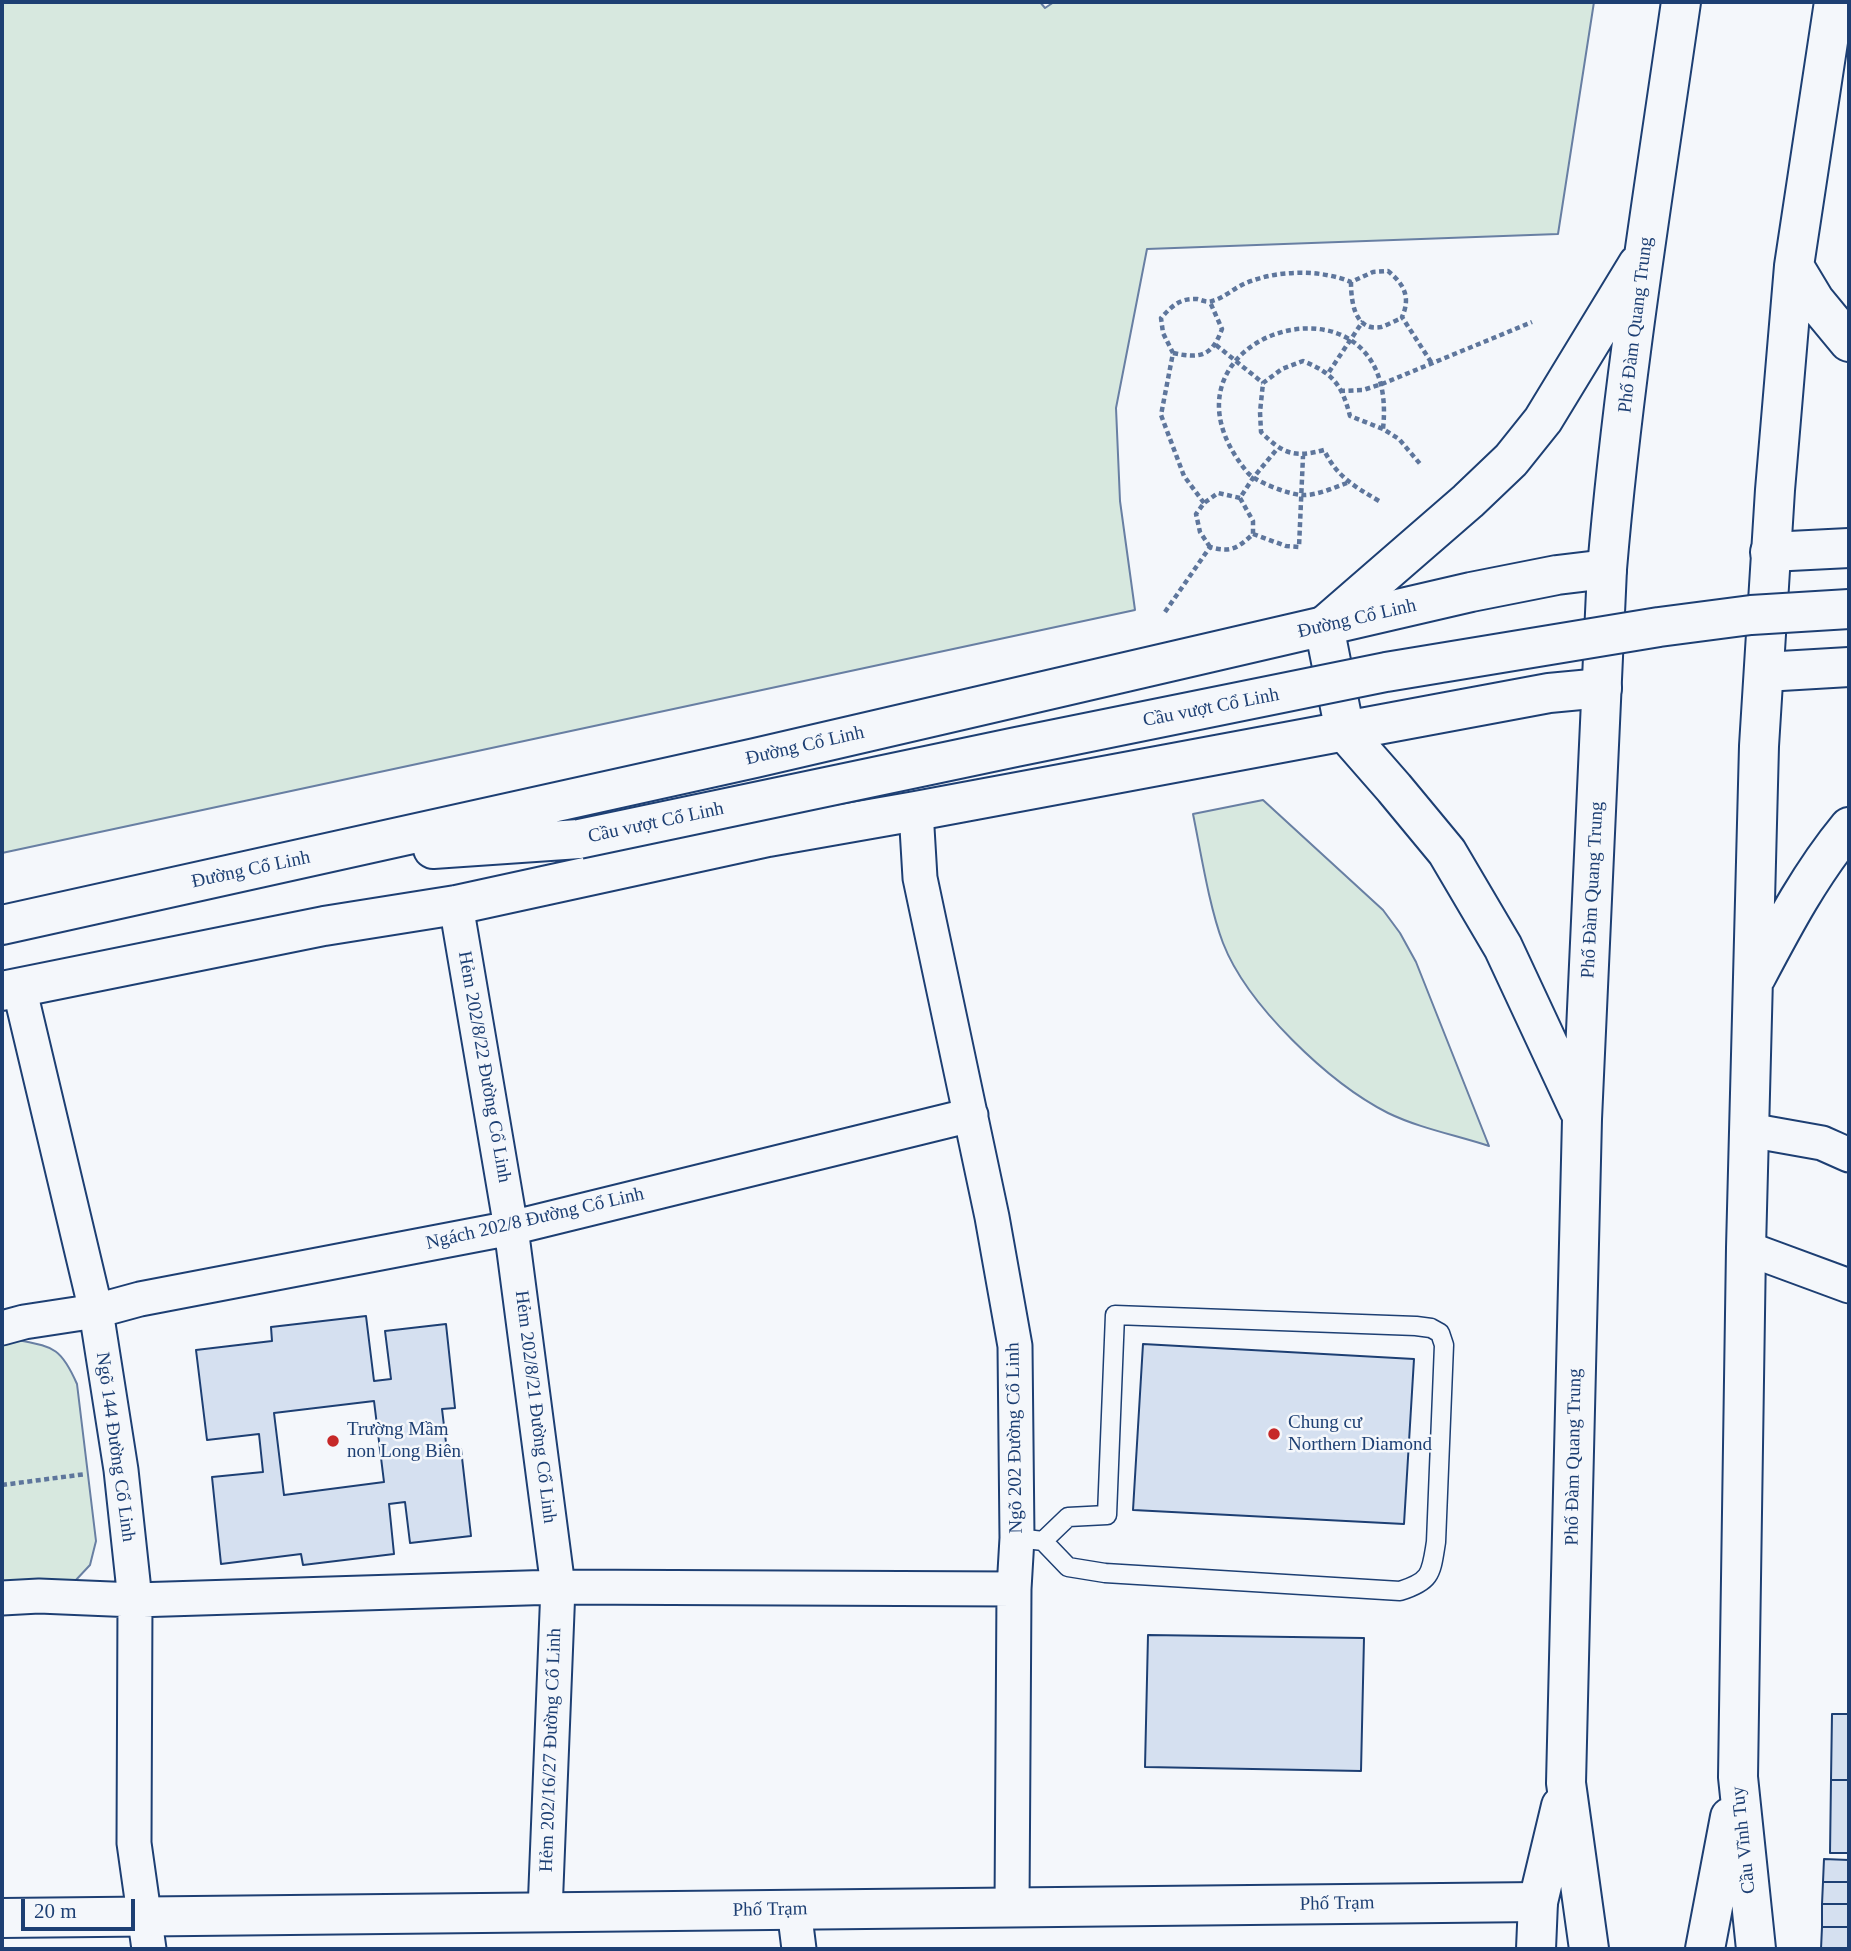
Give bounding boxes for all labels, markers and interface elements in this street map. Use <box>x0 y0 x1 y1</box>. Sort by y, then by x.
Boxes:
street label: Phố Đàm Quang Trung <box>1614 236 1658 414</box>
street label: Đường Cổ Linh <box>1296 594 1418 644</box>
street label: Cầu vượt Cổ Linh <box>1141 684 1281 732</box>
street label: Đường Cổ Linh <box>744 721 866 771</box>
street label: Cầu vượt Cổ Linh <box>586 797 726 849</box>
street label: Phố Đàm Quang Trung <box>1577 801 1609 979</box>
street label: Đường Cổ Linh <box>190 846 312 894</box>
street label: Hẻm 202/8/22 Đường Cổ Linh <box>452 949 516 1185</box>
street label: Ngách 202/8 Đường Cổ Linh <box>424 1183 646 1255</box>
street label: Hẻm 202/8/21 Đường Cổ Linh <box>509 1289 561 1525</box>
street label: Ngõ 202 Đường Cổ Linh <box>1002 1342 1028 1534</box>
street label: Ngõ 144 Đường Cổ Linh <box>90 1351 140 1543</box>
street label: Phố Đàm Quang Trung <box>1561 1368 1587 1546</box>
place label: Chung cư Northern Diamond <box>1288 1412 1432 1456</box>
place label: Trường Mầm non Long Biên <box>347 1419 461 1463</box>
marker: Chung cư Northern Diamond <box>1266 1426 1282 1442</box>
marker: Trường Mầm non Long Biên <box>325 1433 341 1449</box>
street label: Hẻm 202/16/27 Đường Cổ Linh <box>535 1628 567 1872</box>
street label: Cầu Vĩnh Tuy <box>1727 1785 1761 1895</box>
scale bar <box>24 1884 138 1928</box>
street label: Phố Trạm <box>1299 1892 1375 1916</box>
street label: Phố Trạm <box>732 1898 808 1922</box>
text: 20 m <box>34 1899 77 1923</box>

